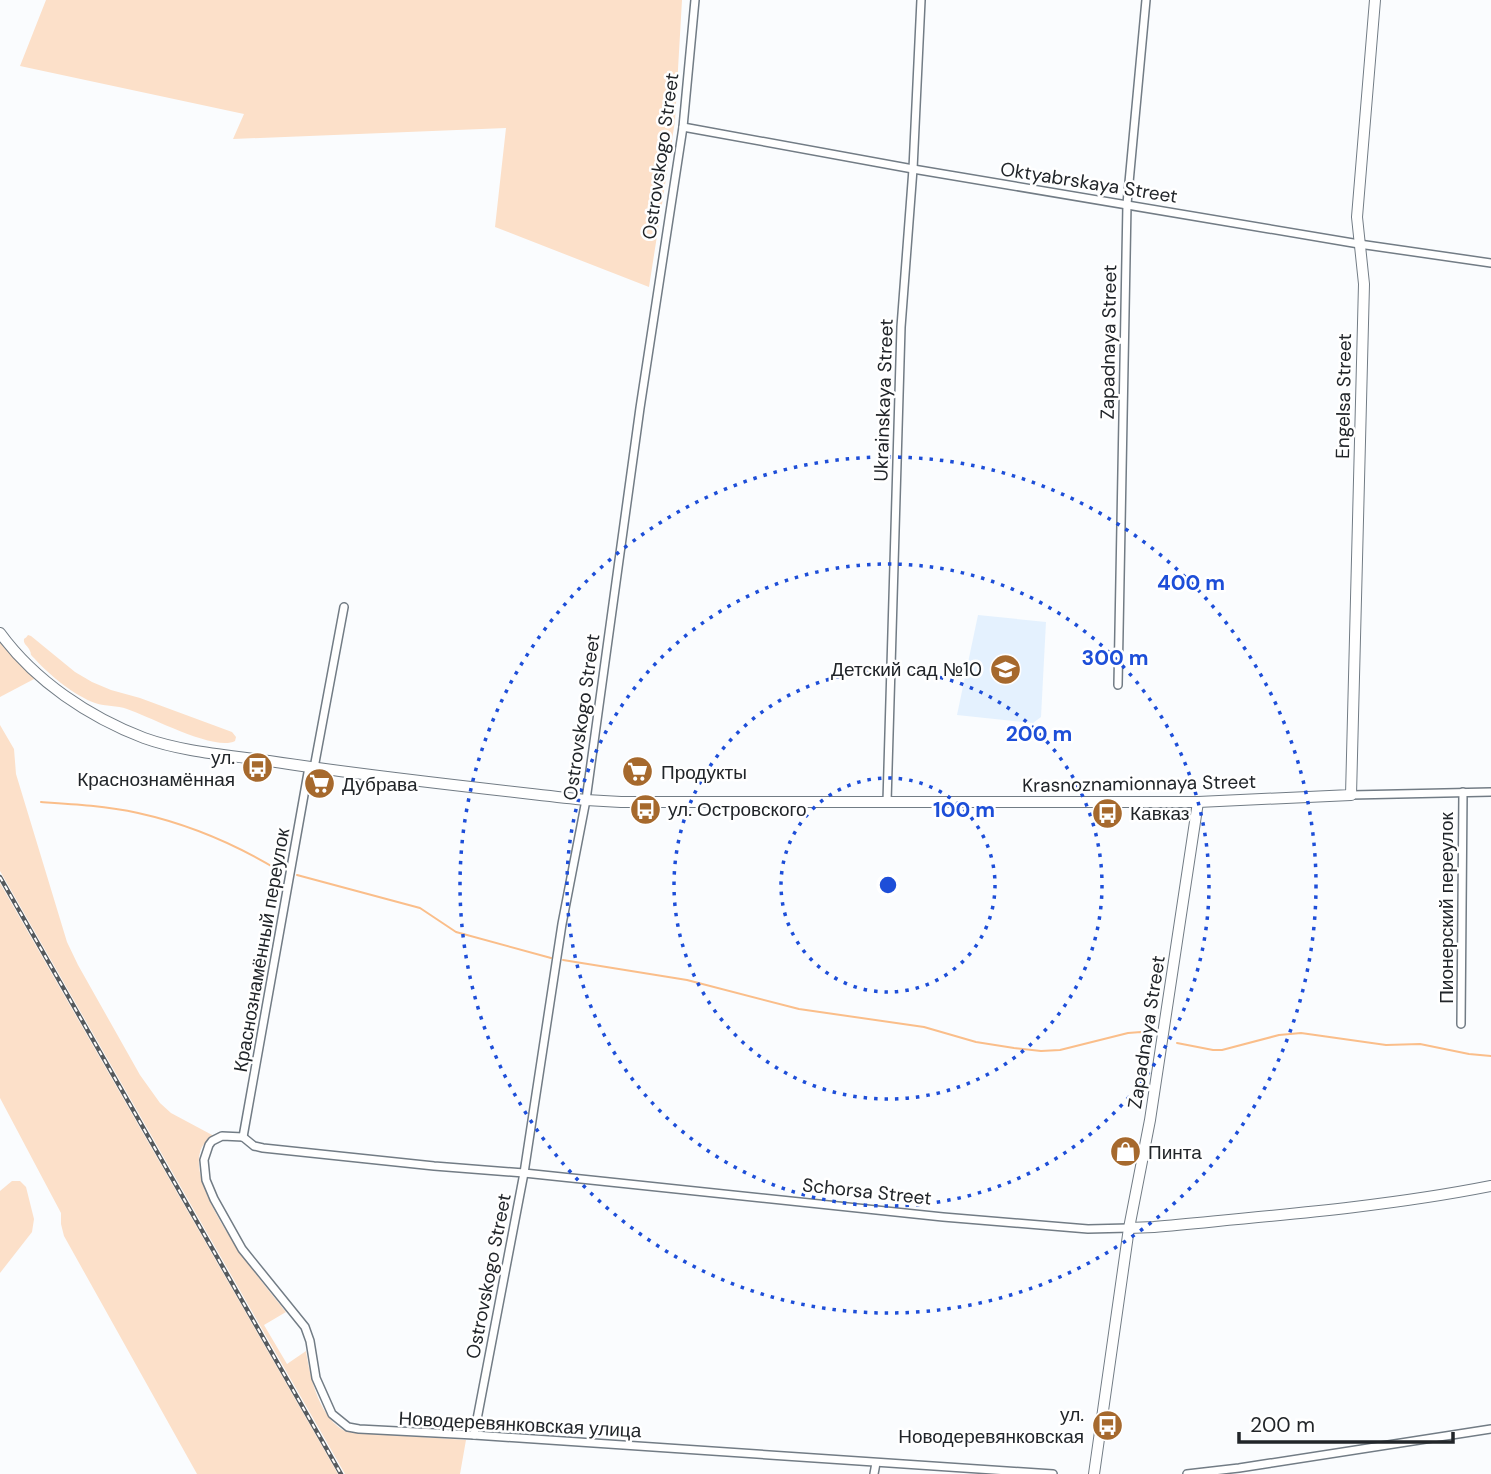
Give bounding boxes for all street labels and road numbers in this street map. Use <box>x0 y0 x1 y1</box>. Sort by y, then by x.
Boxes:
street label: Ostrovskogo Street <box>636 71 685 241</box>
street label: Oktyabrskaya Street <box>998 156 1179 209</box>
street label: Zapadnaya Street <box>1095 264 1122 420</box>
street label: Ukrainskaya Street <box>868 318 899 482</box>
street label: Engelsa Street <box>1330 333 1357 459</box>
street label: Ostrovskogo Street <box>557 632 606 802</box>
street label: Krasnoznamionnaya Street <box>1022 769 1256 798</box>
street label: Пионерский переулок <box>1434 812 1459 1004</box>
street label: Краснознамённый переулок <box>228 825 295 1074</box>
street label: Zapadnaya Street <box>1122 954 1171 1111</box>
street label: Schorsa Street <box>801 1172 933 1211</box>
street label: Ostrovskogo Street <box>460 1191 517 1361</box>
street label: Новодеревянковская улица <box>398 1406 642 1443</box>

